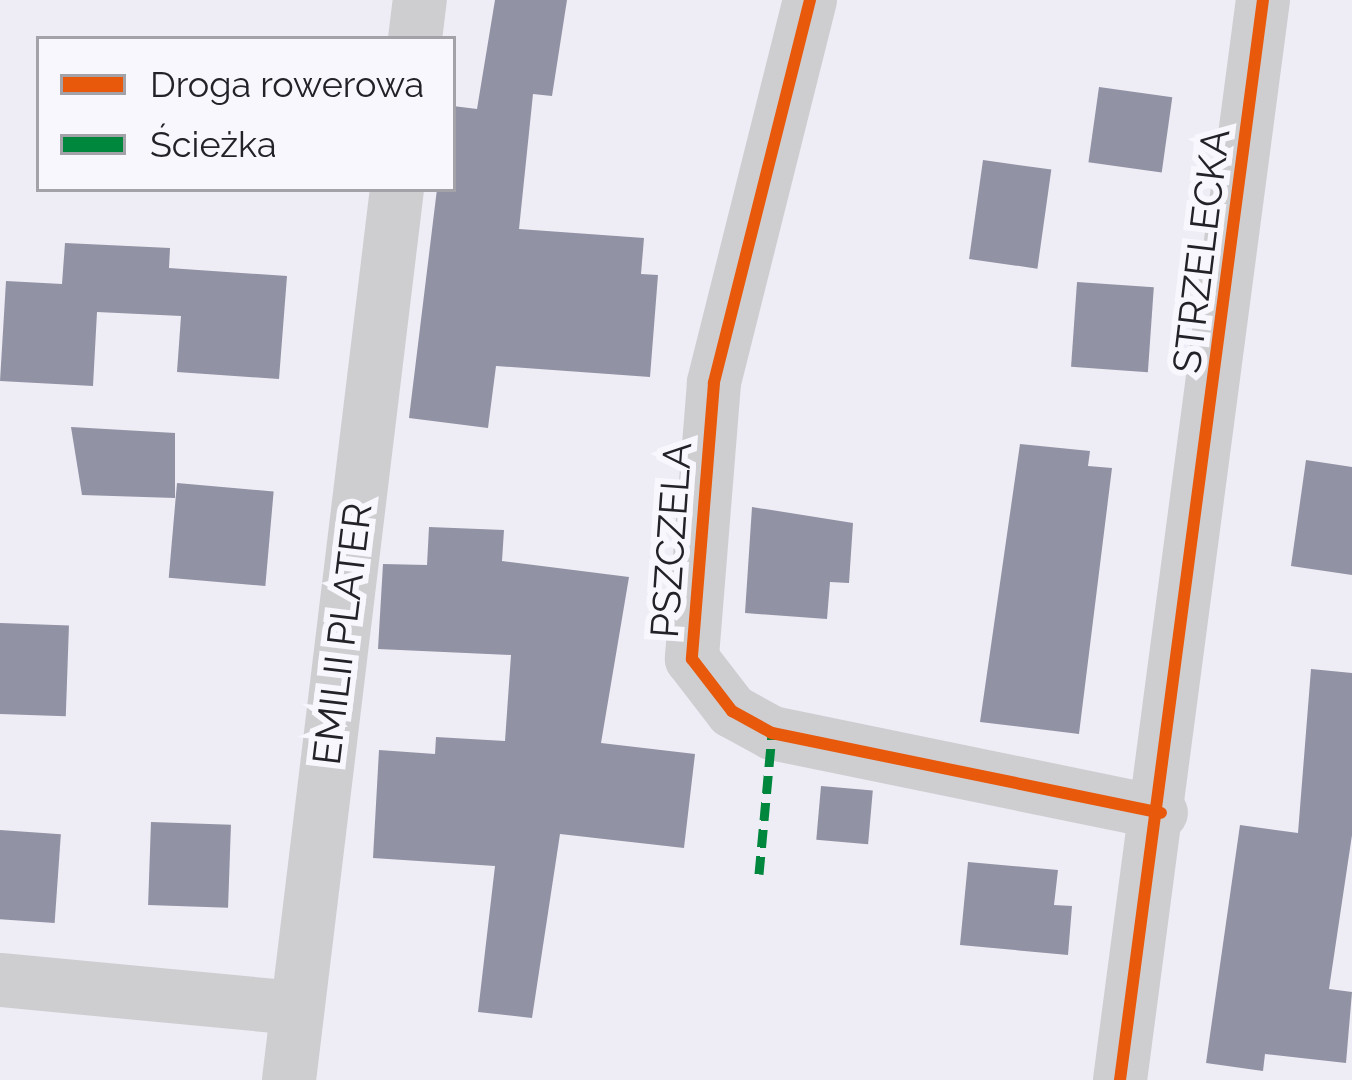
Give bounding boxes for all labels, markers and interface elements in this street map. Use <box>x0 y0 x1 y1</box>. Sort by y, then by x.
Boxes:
legend <box>36 36 456 192</box>
text: Droga rowerowa <box>150 63 424 105</box>
text: Ścieżka <box>150 123 277 165</box>
street label: STRZELECKA <box>1163 126 1239 376</box>
street label: PSZCZELA <box>641 441 701 639</box>
street label: EMILII PLATER <box>303 500 381 768</box>

